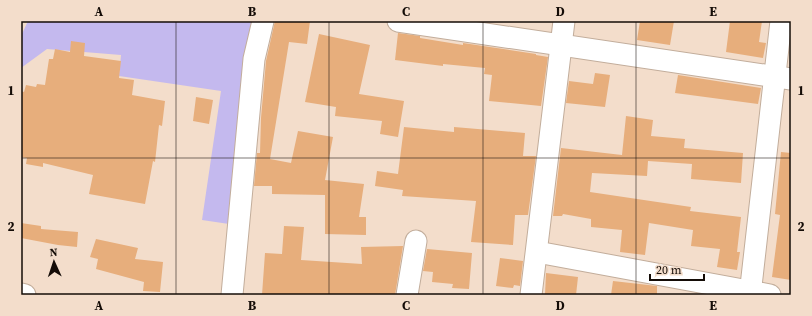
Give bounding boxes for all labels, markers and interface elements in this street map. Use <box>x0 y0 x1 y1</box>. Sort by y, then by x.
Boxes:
text: A <box>95 3 104 20</box>
text: B <box>248 3 257 20</box>
text: C <box>402 3 410 20</box>
text: D <box>555 3 565 20</box>
text: E <box>709 3 717 20</box>
text: 1 <box>7 82 15 99</box>
text: 1 <box>797 82 805 99</box>
text: 2 <box>7 218 15 235</box>
text: 2 <box>797 218 805 235</box>
north arrow <box>34 242 74 282</box>
text: N <box>49 245 58 260</box>
scale bar <box>650 256 704 282</box>
text: 20 m <box>656 262 682 278</box>
text: A <box>95 297 104 314</box>
text: B <box>248 297 257 314</box>
text: C <box>402 297 410 314</box>
text: D <box>555 297 565 314</box>
text: E <box>709 297 717 314</box>

